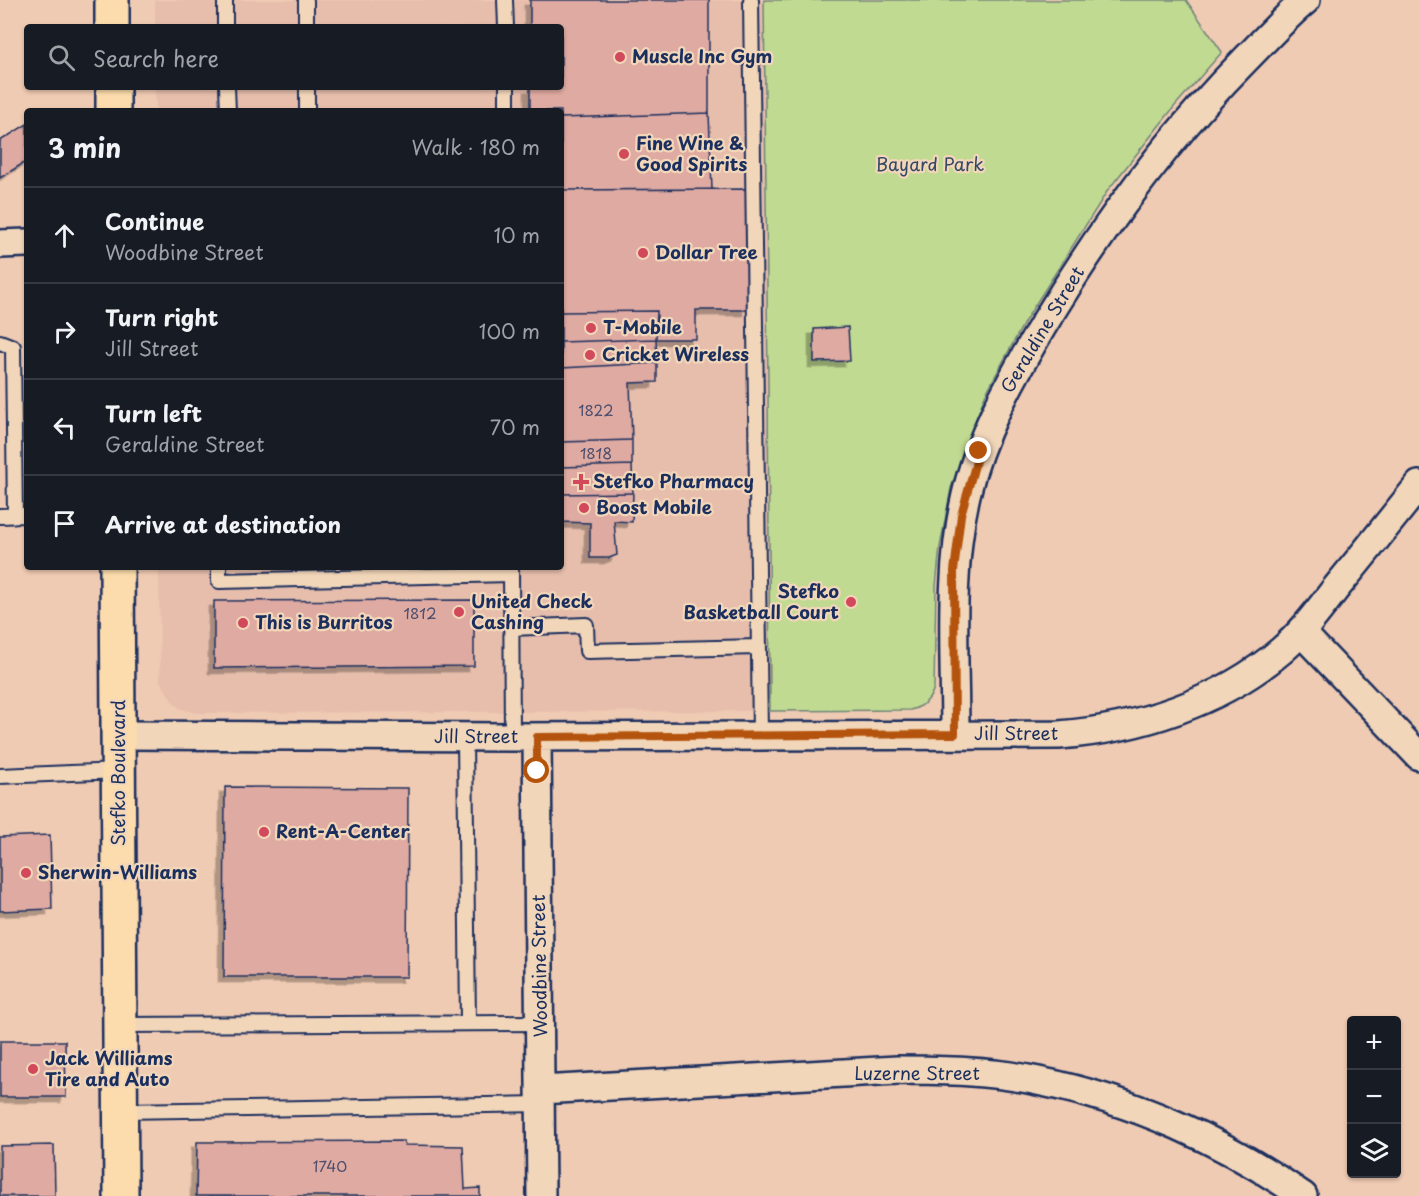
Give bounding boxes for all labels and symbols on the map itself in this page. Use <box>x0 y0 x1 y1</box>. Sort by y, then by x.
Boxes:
place label: Muscle Inc Gym <box>632 42 772 69</box>
marker: Muscle Inc Gym <box>613 50 627 64</box>
place label: Fine Wine & Good Spirits <box>636 129 748 177</box>
marker: Fine Wine & Good Spirits <box>617 147 631 161</box>
park label: Bayard Park <box>876 150 984 177</box>
place label: Dollar Tree <box>655 238 758 265</box>
marker: Dollar Tree <box>636 246 650 260</box>
street label: Geraldine Street <box>993 261 1090 398</box>
place label: T-Mobile <box>603 313 682 340</box>
marker: T-Mobile <box>584 321 598 335</box>
place label: Cricket Wireless <box>602 340 749 367</box>
marker: Cricket Wireless <box>583 348 597 362</box>
house number: 1822 <box>578 398 614 421</box>
route end <box>965 437 991 463</box>
house number: 1818 <box>580 441 612 464</box>
place label: Stefko Pharmacy <box>593 467 754 494</box>
marker: Stefko Pharmacy <box>574 475 588 489</box>
place label: Boost Mobile <box>596 493 712 520</box>
marker: Boost Mobile <box>577 501 591 515</box>
place label: Stefko Basketball Court <box>683 577 839 625</box>
place label: United Check Cashing <box>471 587 593 635</box>
marker: Stefko Basketball Court <box>844 595 858 609</box>
house number: 1812 <box>403 601 437 624</box>
marker: United Check Cashing <box>452 605 466 619</box>
place label: This is Burritos <box>255 608 393 635</box>
marker: This is Burritos <box>236 616 250 630</box>
street label: Stefko Boulevard <box>104 700 131 846</box>
street label: Jill Street <box>974 719 1058 746</box>
street label: Jill Street <box>434 722 518 749</box>
route start <box>523 757 549 783</box>
place label: Rent-A-Center <box>276 817 410 844</box>
marker: Rent-A-Center <box>257 825 271 839</box>
place label: Sherwin-Williams <box>38 858 197 885</box>
marker: Sherwin-Williams <box>19 866 33 880</box>
street label: Woodbine Street <box>524 894 553 1038</box>
place label: Jack Williams Tire and Auto <box>45 1044 173 1092</box>
street label: Luzerne Street <box>854 1059 980 1086</box>
marker: Jack Williams Tire and Auto <box>26 1062 40 1076</box>
house number: 1740 <box>313 1154 347 1177</box>

